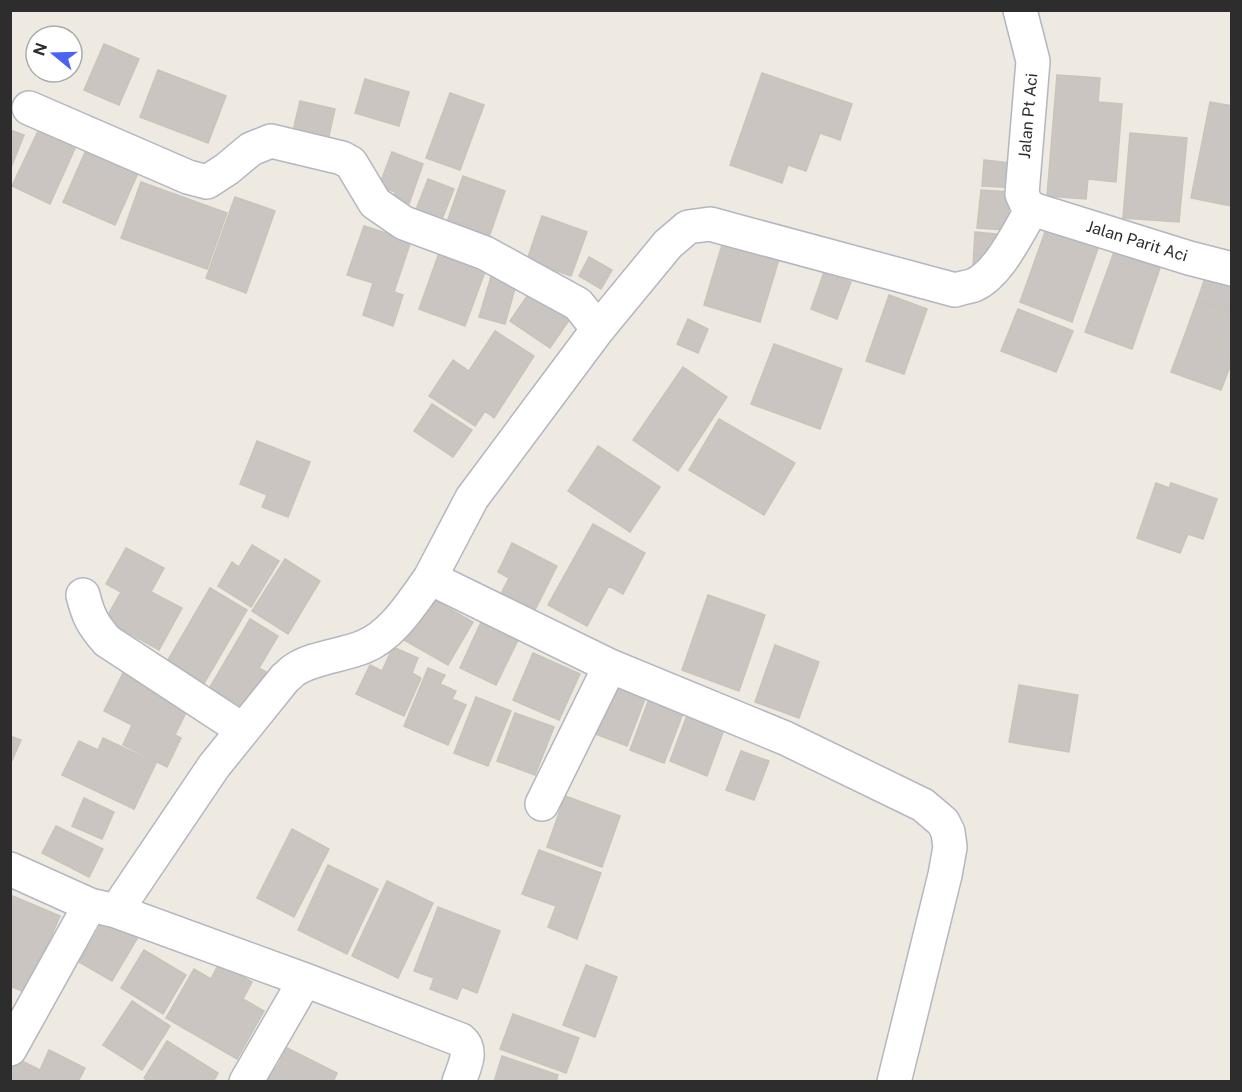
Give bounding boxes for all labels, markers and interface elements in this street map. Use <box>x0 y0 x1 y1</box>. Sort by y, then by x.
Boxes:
north arrow <box>24 24 84 84</box>
text: N <box>29 40 51 58</box>
street label: Jalan Pt Aci <box>1015 72 1041 160</box>
street label: Jalan Parit Aci <box>1084 217 1190 265</box>

